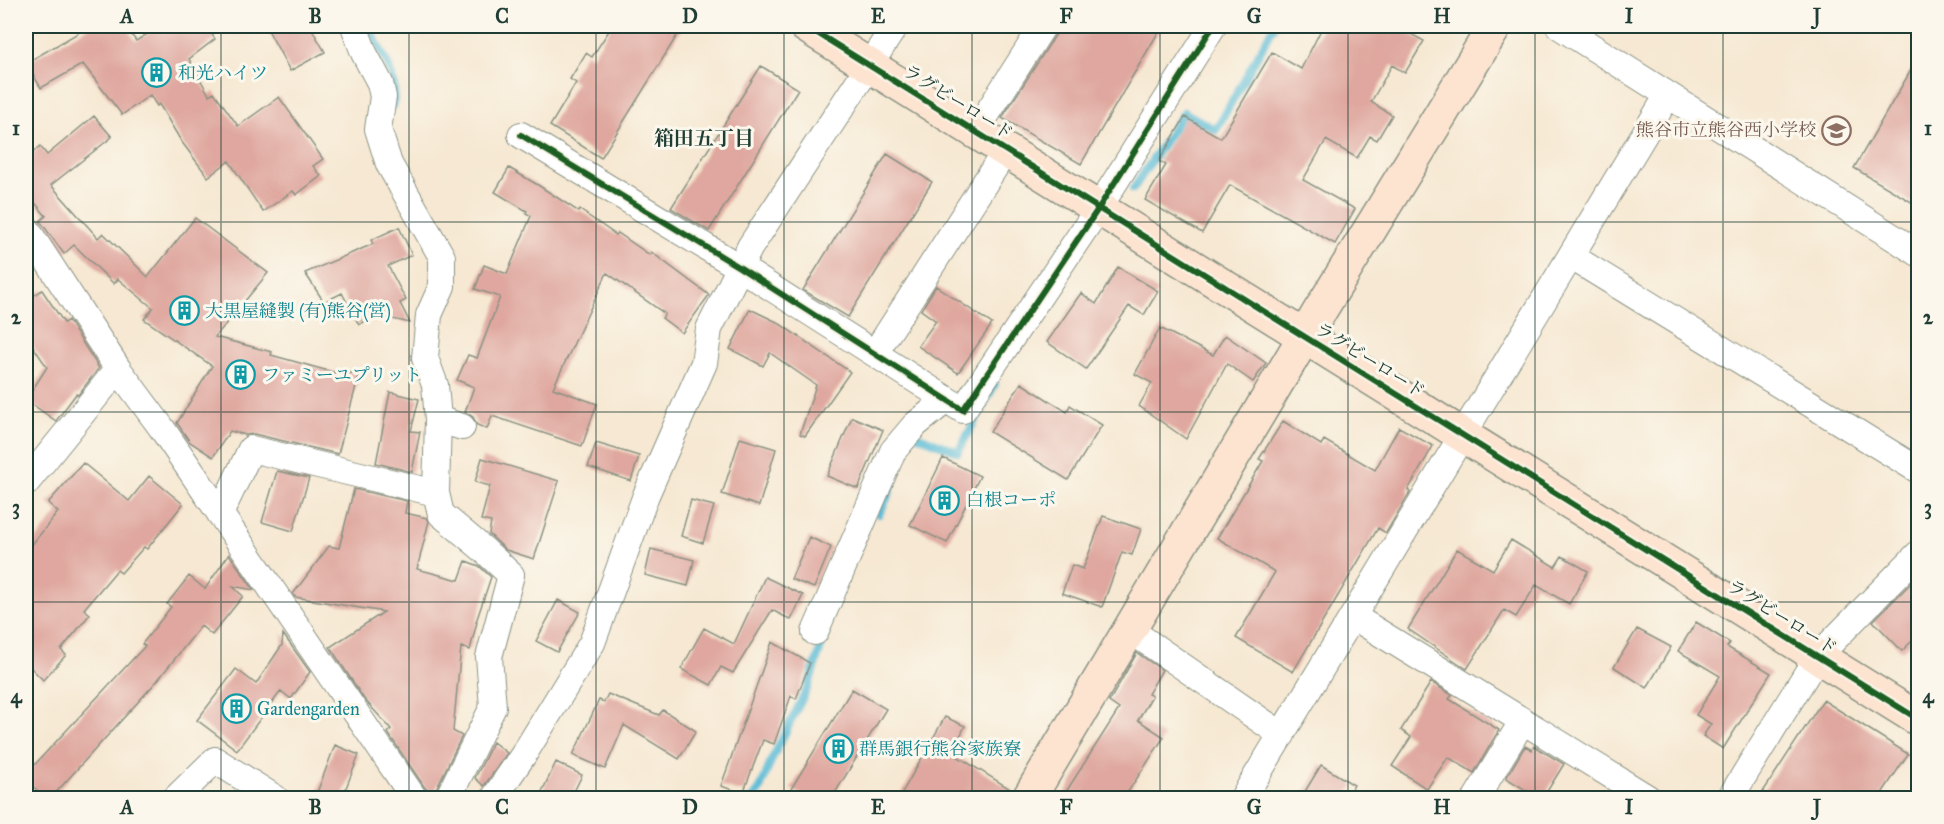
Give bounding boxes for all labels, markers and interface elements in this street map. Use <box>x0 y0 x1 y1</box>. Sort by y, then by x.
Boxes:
text: A <box>118 4 134 28</box>
text: B <box>308 4 322 28</box>
text: C <box>495 4 509 28</box>
text: D <box>682 4 698 28</box>
text: E <box>871 4 886 28</box>
text: F <box>1059 4 1073 28</box>
text: G <box>1247 4 1262 28</box>
text: H <box>1433 4 1451 28</box>
text: I <box>1625 4 1634 28</box>
text: J <box>1810 4 1822 30</box>
building icon: 和光ハイツ <box>141 57 173 89</box>
street label: ラグビーロード <box>899 59 1017 145</box>
place label: 和光ハイツ <box>178 62 268 84</box>
school or university icon: 熊谷市立熊谷西小学校 <box>1821 114 1853 146</box>
text: 1 <box>12 116 20 140</box>
text: 1 <box>1924 116 1932 140</box>
place label: 熊谷市立熊谷西小学校 <box>1636 119 1816 141</box>
district label: 箱田五丁目 <box>654 126 754 150</box>
building icon: 大黒屋縫製 (有)熊谷(営) <box>168 295 200 327</box>
place label: 大黒屋縫製 (有)熊谷(営) <box>205 300 391 323</box>
text: 2 <box>11 305 22 329</box>
text: 2 <box>1923 305 1934 329</box>
street label: ラグビーロード <box>1311 317 1429 403</box>
building icon: ファミーユプリット <box>225 359 257 391</box>
place label: ファミーユプリット <box>262 364 422 386</box>
building icon: 白根コーポ <box>929 484 961 516</box>
place label: 白根コーポ <box>966 489 1056 511</box>
text: 3 <box>12 495 20 520</box>
text: 3 <box>1924 495 1932 520</box>
street label: ラグビーロード <box>1723 574 1841 660</box>
text: 4 <box>10 684 22 709</box>
text: 4 <box>1922 684 1934 709</box>
building icon: Gardengarden <box>220 693 252 725</box>
place label: Gardengarden <box>257 698 360 721</box>
building icon: 群馬銀行熊谷家族寮 <box>822 733 854 765</box>
place label: 群馬銀行熊谷家族寮 <box>859 738 1021 760</box>
text: A <box>118 795 134 819</box>
text: B <box>308 795 322 819</box>
text: C <box>495 795 509 819</box>
text: D <box>682 795 698 819</box>
text: E <box>871 795 886 819</box>
text: F <box>1059 795 1073 819</box>
text: G <box>1247 795 1262 819</box>
text: H <box>1433 795 1451 819</box>
text: I <box>1625 795 1634 819</box>
text: J <box>1810 795 1822 821</box>

